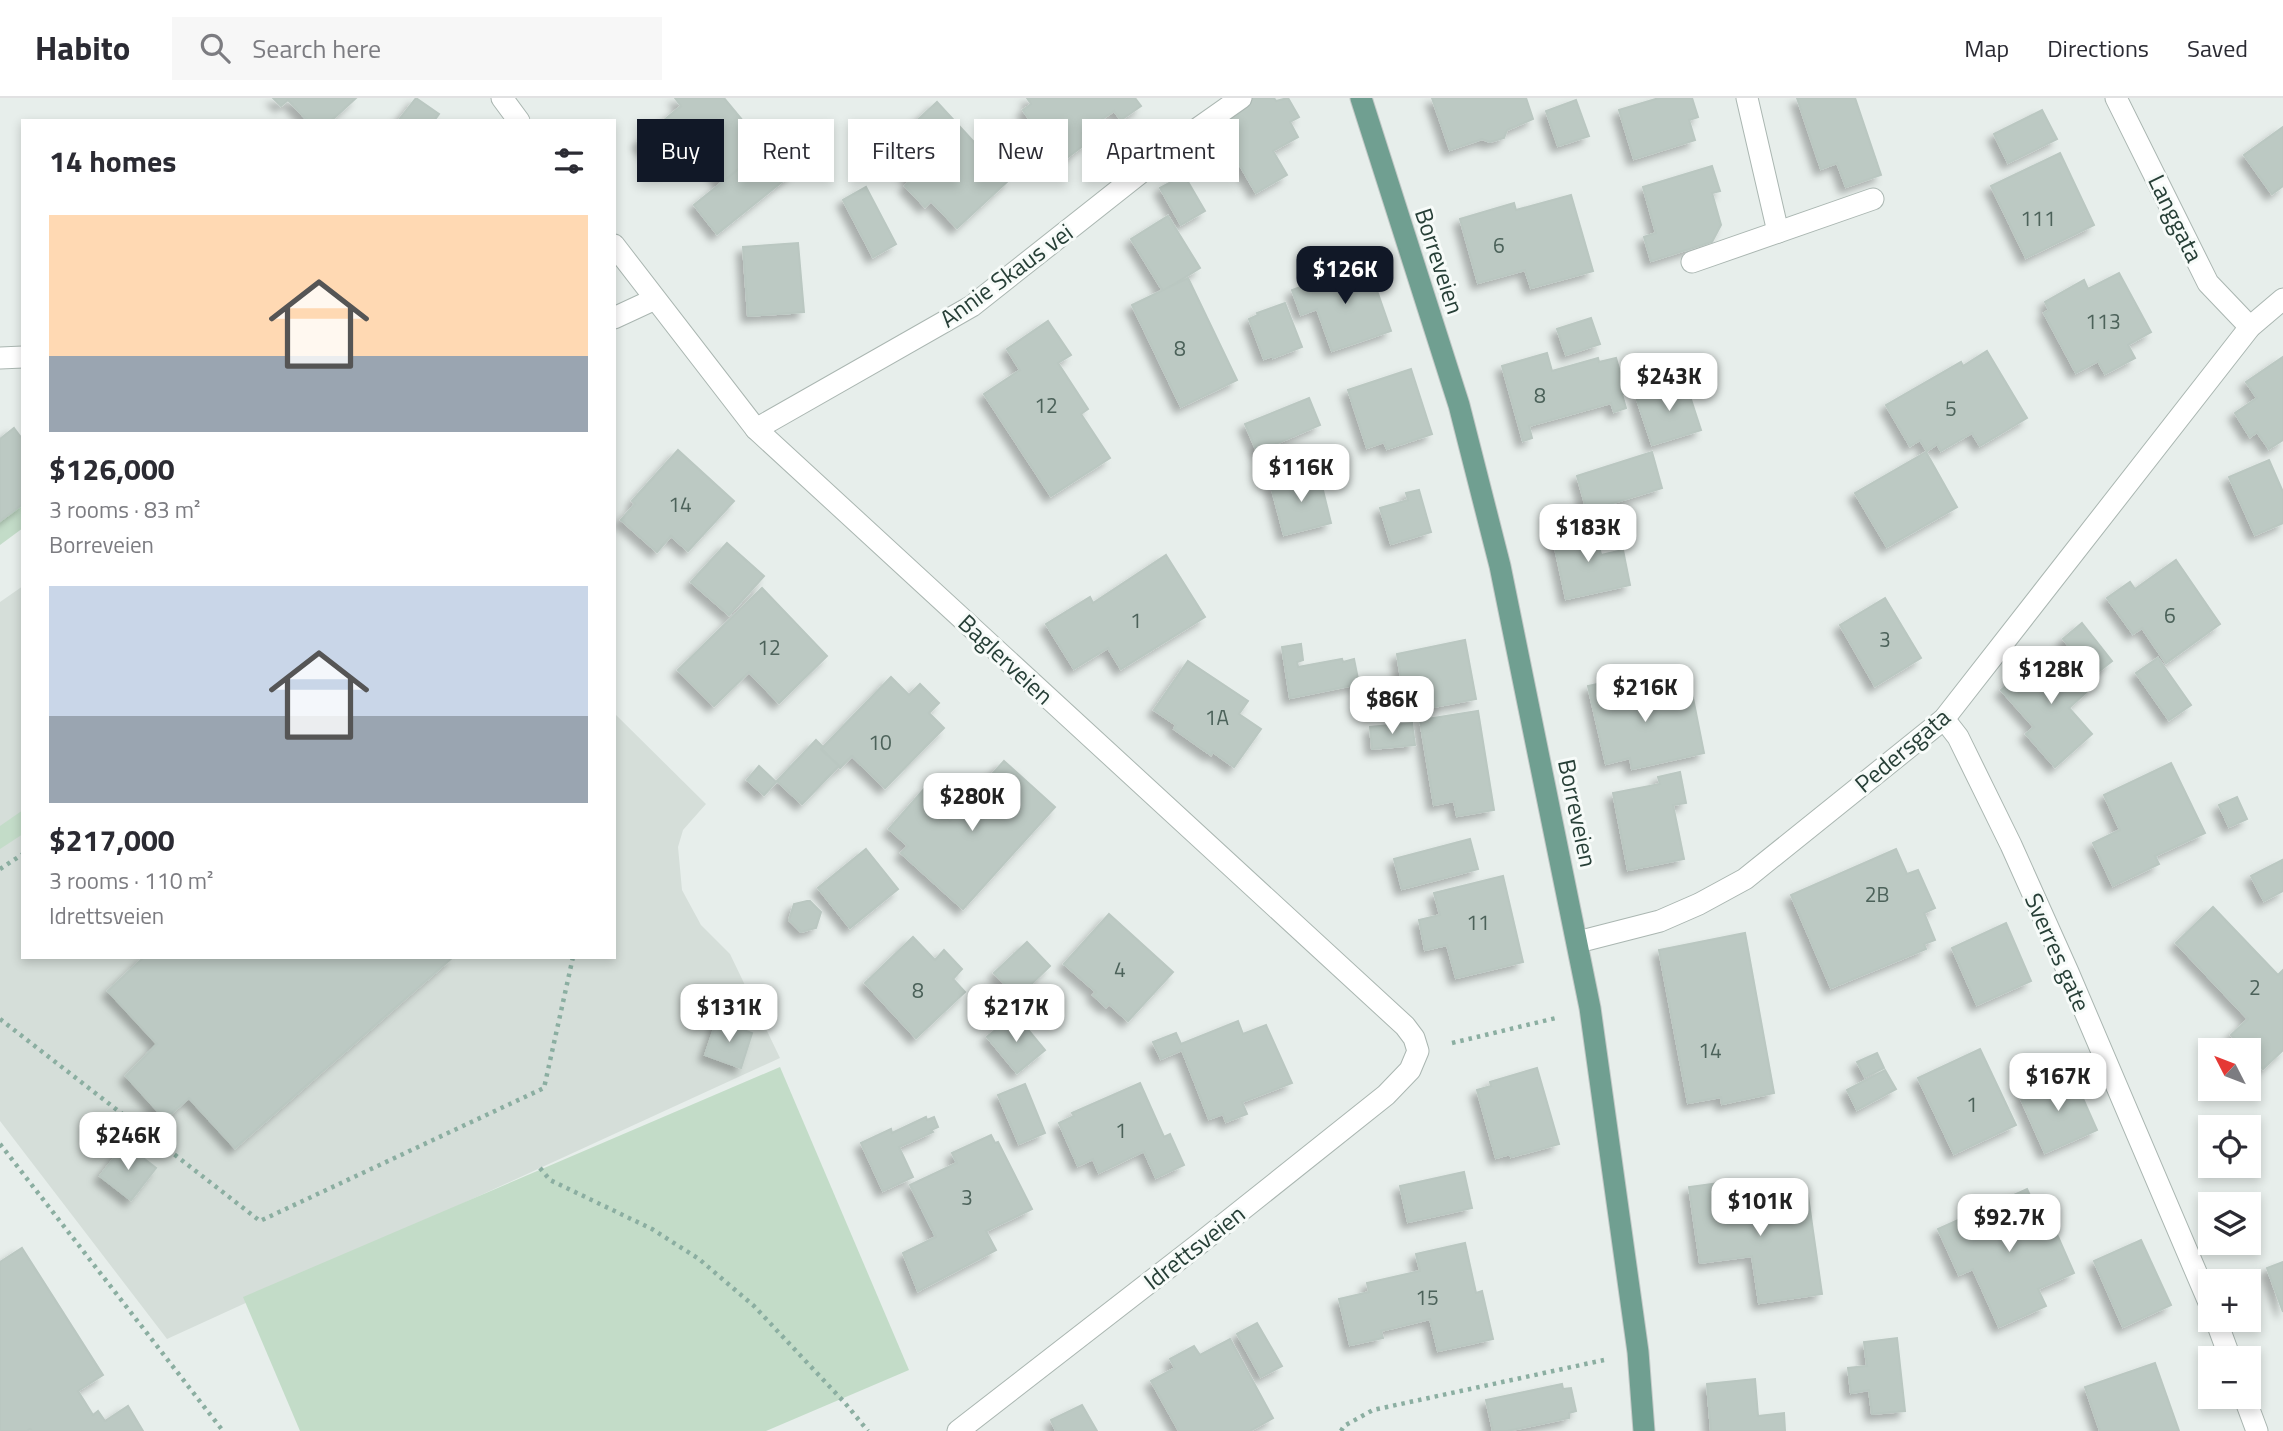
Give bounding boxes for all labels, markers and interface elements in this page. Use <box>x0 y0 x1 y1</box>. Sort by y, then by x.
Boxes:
search box <box>172 17 662 80</box>
text: Habito <box>35 23 130 73</box>
icon: search <box>196 29 234 67</box>
text: Search here <box>252 29 381 68</box>
text: Map <box>1964 30 2009 66</box>
text: Directions <box>2047 30 2149 66</box>
text: Saved <box>2187 30 2248 66</box>
chip: Buy <box>637 119 724 182</box>
chip: Rent <box>738 119 834 182</box>
chip: Filters <box>848 119 960 182</box>
chip: New <box>974 119 1068 182</box>
chip: Apartment <box>1082 119 1239 182</box>
text: 14 homes <box>49 138 176 184</box>
icon: filters <box>550 142 588 180</box>
street label: Langgata <box>2139 168 2213 268</box>
house number: 111 <box>2020 202 2056 234</box>
street label: Borreveien <box>1406 203 1474 319</box>
street label: Annie Skaus vei <box>932 214 1080 336</box>
house number: 6 <box>1493 229 1505 261</box>
pin: $126K <box>1296 246 1394 306</box>
text: $126K <box>1312 251 1378 286</box>
icon: home <box>256 261 382 387</box>
house number: 113 <box>2085 305 2121 337</box>
house number: 8 <box>1174 332 1186 364</box>
pin: $243K <box>1620 354 1718 413</box>
text: $243K <box>1636 358 1702 393</box>
house number: 8 <box>1534 379 1546 411</box>
house number: 12 <box>1034 389 1058 421</box>
house number: 5 <box>1945 392 1957 424</box>
pin: $116K <box>1252 444 1350 504</box>
text: $126,000 <box>49 446 175 492</box>
text: $116K <box>1268 449 1334 484</box>
house number: 14 <box>668 488 692 520</box>
text: 3 rooms · 83 m² <box>49 492 200 527</box>
pin: $183K <box>1539 504 1637 564</box>
text: $183K <box>1555 509 1621 544</box>
text: Borreveien <box>49 527 154 562</box>
house number: 6 <box>2164 599 2176 631</box>
house number: 1 <box>1130 604 1142 636</box>
street label: Baglerveien <box>950 605 1062 713</box>
house number: 3 <box>1879 623 1891 655</box>
house number: 12 <box>757 631 781 663</box>
icon: home <box>256 632 382 758</box>
pin: $128K <box>2002 646 2100 706</box>
text: $128K <box>2018 651 2084 686</box>
pin: $216K <box>1596 664 1694 724</box>
text: $216K <box>1612 669 1678 704</box>
pin: $86K <box>1351 676 1433 736</box>
text: $86K <box>1366 681 1418 716</box>
street label: Pedersgata <box>1846 699 1958 801</box>
house number: 1A <box>1205 701 1230 733</box>
house number: 10 <box>868 726 892 758</box>
street label: Borreveien <box>1549 756 1607 870</box>
pin: $280K <box>923 774 1021 833</box>
text: $280K <box>939 778 1005 813</box>
text: $217,000 <box>49 817 175 863</box>
text: 3 rooms · 110 m² <box>49 863 213 898</box>
house number: 2B <box>1865 878 1889 910</box>
street label: Sverres gate <box>2016 887 2100 1017</box>
text: Idrettsveien <box>49 898 164 933</box>
house number: 11 <box>1466 906 1490 938</box>
house number: 4 <box>1114 953 1126 985</box>
house number: 2 <box>2249 971 2261 1003</box>
house number: 8 <box>912 974 924 1006</box>
pin: $131K <box>680 984 778 1044</box>
pin: $217K <box>967 984 1065 1044</box>
text: $131K <box>696 989 762 1024</box>
text: $217K <box>983 989 1049 1024</box>
house number: 14 <box>1698 1034 1722 1066</box>
north arrow <box>2198 1038 2261 1101</box>
map controls <box>2198 1038 2261 1409</box>
pin: $167K <box>2009 1054 2107 1113</box>
text: $167K <box>2025 1058 2091 1093</box>
house number: 1 <box>1966 1088 1978 1120</box>
pin: $246K <box>79 1112 177 1172</box>
house number: 1 <box>1115 1114 1127 1146</box>
button: locate <box>2198 1115 2261 1178</box>
text: $246K <box>95 1117 161 1152</box>
pin: $101K <box>1711 1178 1809 1238</box>
house number: 3 <box>961 1181 973 1213</box>
text: $101K <box>1727 1183 1793 1218</box>
button: layers <box>2198 1192 2261 1255</box>
pin: $92.7K <box>1952 1194 2066 1254</box>
street label: Idrettsveien <box>1136 1196 1252 1298</box>
text: $92.7K <box>1973 1199 2045 1234</box>
button: + <box>2198 1269 2261 1332</box>
house number: 15 <box>1415 1281 1439 1313</box>
button: − <box>2198 1346 2261 1409</box>

